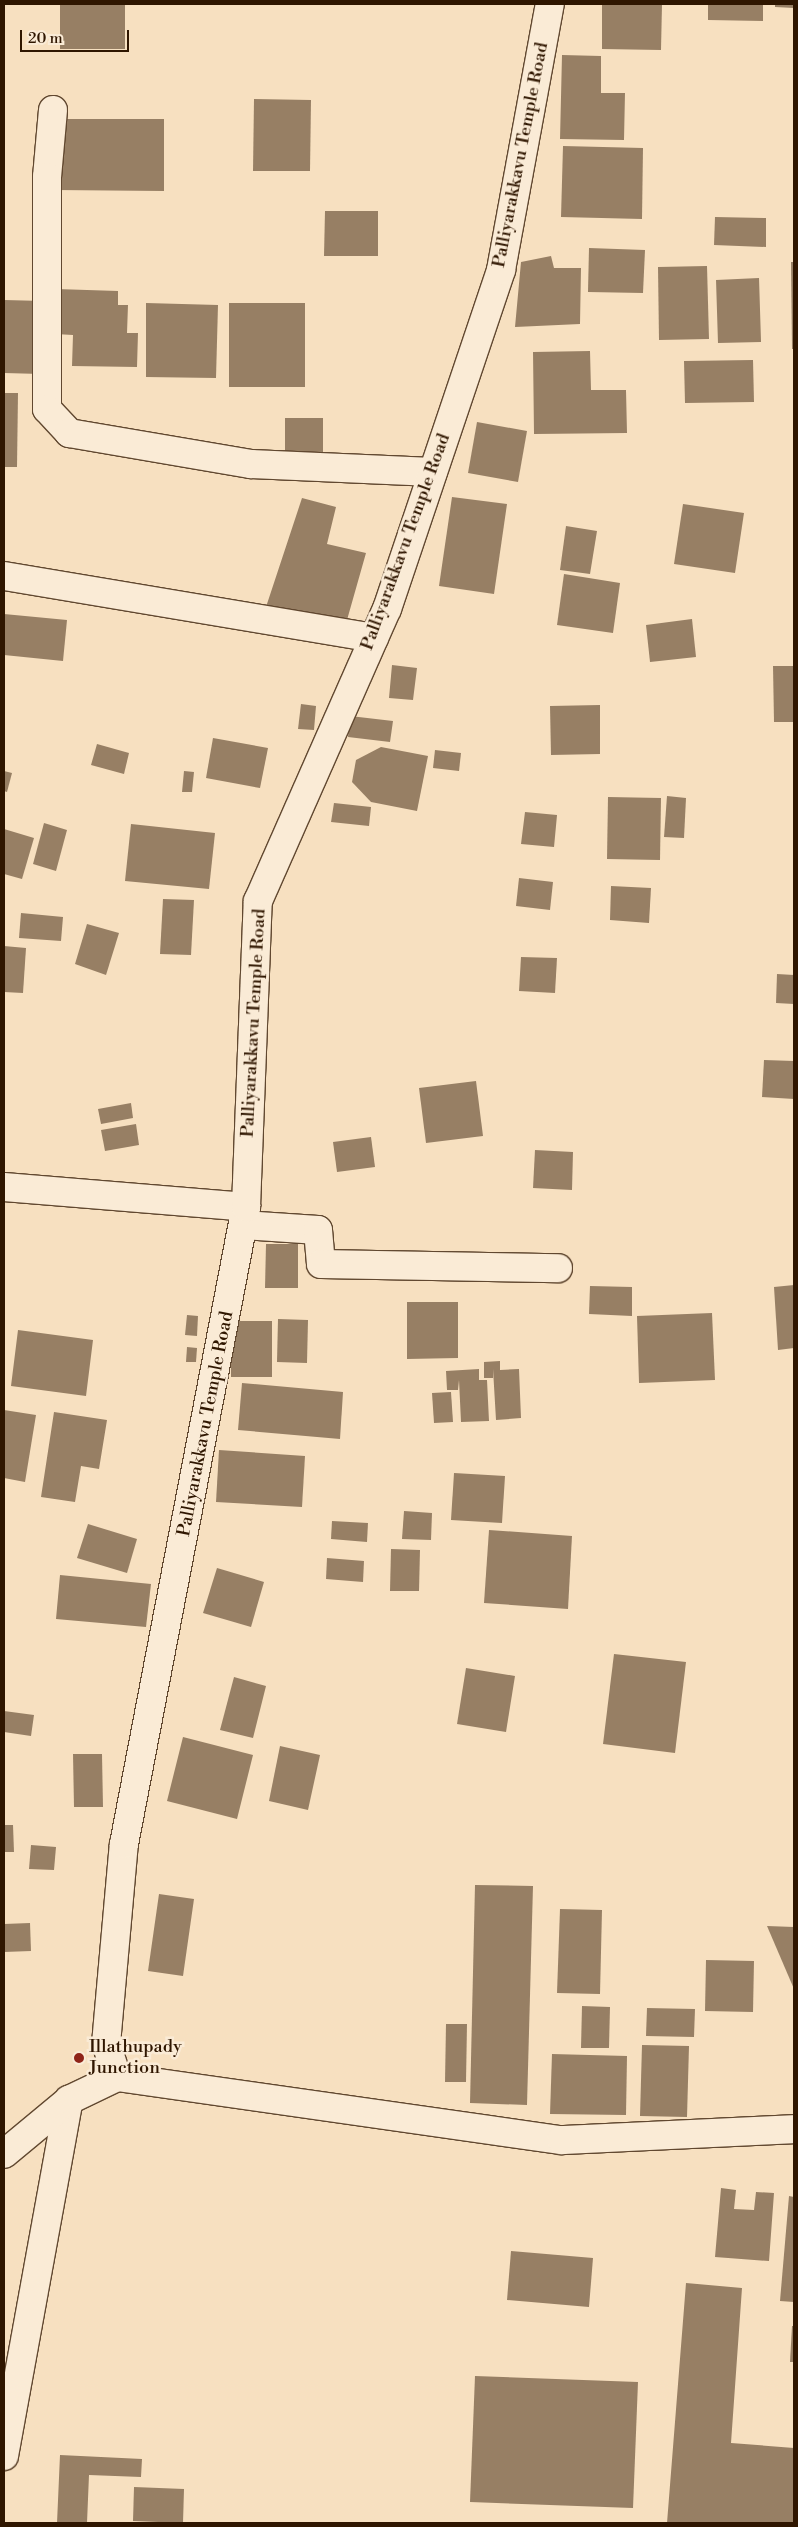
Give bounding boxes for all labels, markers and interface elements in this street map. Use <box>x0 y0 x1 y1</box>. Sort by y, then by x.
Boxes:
scale bar <box>22 20 131 52</box>
text: 20 m <box>28 29 63 48</box>
street label: Palliyarakkavu Temple Road <box>489 41 553 269</box>
street label: Palliyarakkavu Temple Road <box>357 431 455 653</box>
street label: Palliyarakkavu Temple Road <box>237 908 271 1138</box>
street label: Palliyarakkavu Temple Road <box>174 1310 238 1538</box>
place label: Illathupady Junction <box>89 2037 182 2080</box>
marker: Illathupady Junction <box>73 2052 85 2064</box>

